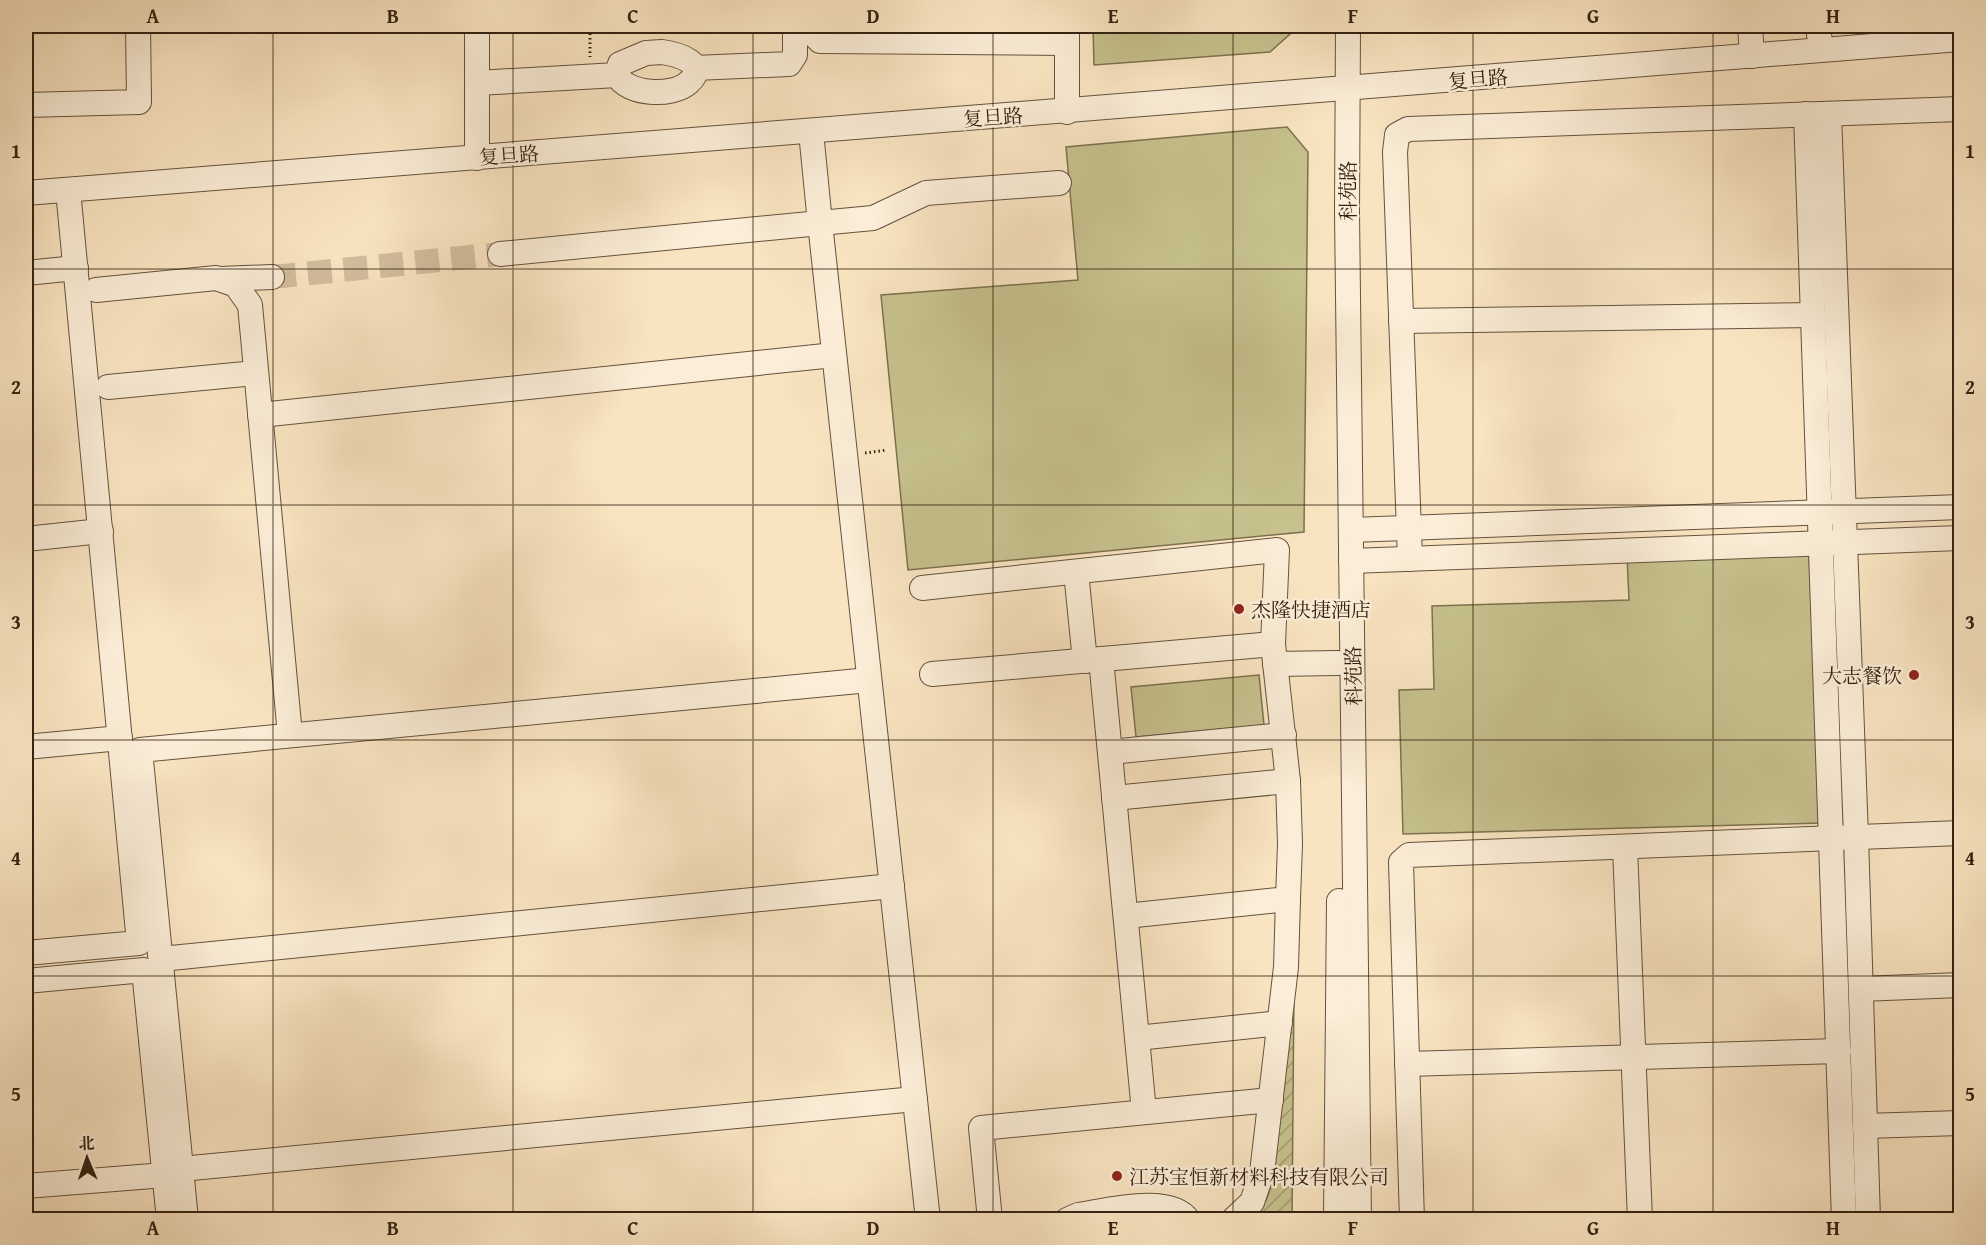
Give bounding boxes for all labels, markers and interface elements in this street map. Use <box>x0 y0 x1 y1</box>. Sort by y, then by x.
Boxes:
text: A <box>147 1 160 30</box>
text: B <box>387 1 399 30</box>
text: C <box>627 1 639 30</box>
text: D <box>866 1 880 30</box>
text: E <box>1108 1 1119 30</box>
text: F <box>1348 1 1358 30</box>
text: G <box>1587 1 1599 30</box>
text: H <box>1826 1 1840 30</box>
street label: 复旦路 <box>1447 62 1509 96</box>
street label: 复旦路 <box>962 100 1024 134</box>
text: 1 <box>11 136 21 165</box>
text: 1 <box>1965 136 1975 165</box>
street label: 复旦路 <box>478 138 540 172</box>
street label: 科苑路 <box>1333 161 1362 221</box>
text: 2 <box>11 372 21 401</box>
text: 2 <box>1965 372 1975 401</box>
place label: 杰隆快捷酒店 <box>1251 595 1371 624</box>
marker: 杰隆快捷酒店 <box>1232 602 1246 616</box>
text: 3 <box>11 607 21 636</box>
text: 3 <box>1965 607 1975 636</box>
street label: 科苑路 <box>1338 646 1368 706</box>
place label: 大志餐饮 <box>1822 661 1902 690</box>
marker: 大志餐饮 <box>1907 668 1921 682</box>
text: 4 <box>11 843 21 872</box>
text: 4 <box>1965 843 1975 872</box>
text: 5 <box>11 1079 21 1108</box>
text: 5 <box>1965 1079 1975 1108</box>
north arrow <box>57 1128 117 1188</box>
text: 北 <box>78 1131 95 1155</box>
place label: 江苏宝恒新材料科技有限公司 <box>1129 1162 1389 1191</box>
marker: 江苏宝恒新材料科技有限公司 <box>1110 1169 1124 1183</box>
text: A <box>147 1213 160 1242</box>
text: B <box>387 1213 399 1242</box>
text: C <box>627 1213 639 1242</box>
text: D <box>866 1213 880 1242</box>
text: E <box>1108 1213 1119 1242</box>
text: F <box>1348 1213 1358 1242</box>
text: G <box>1587 1213 1599 1242</box>
text: H <box>1826 1213 1840 1242</box>

